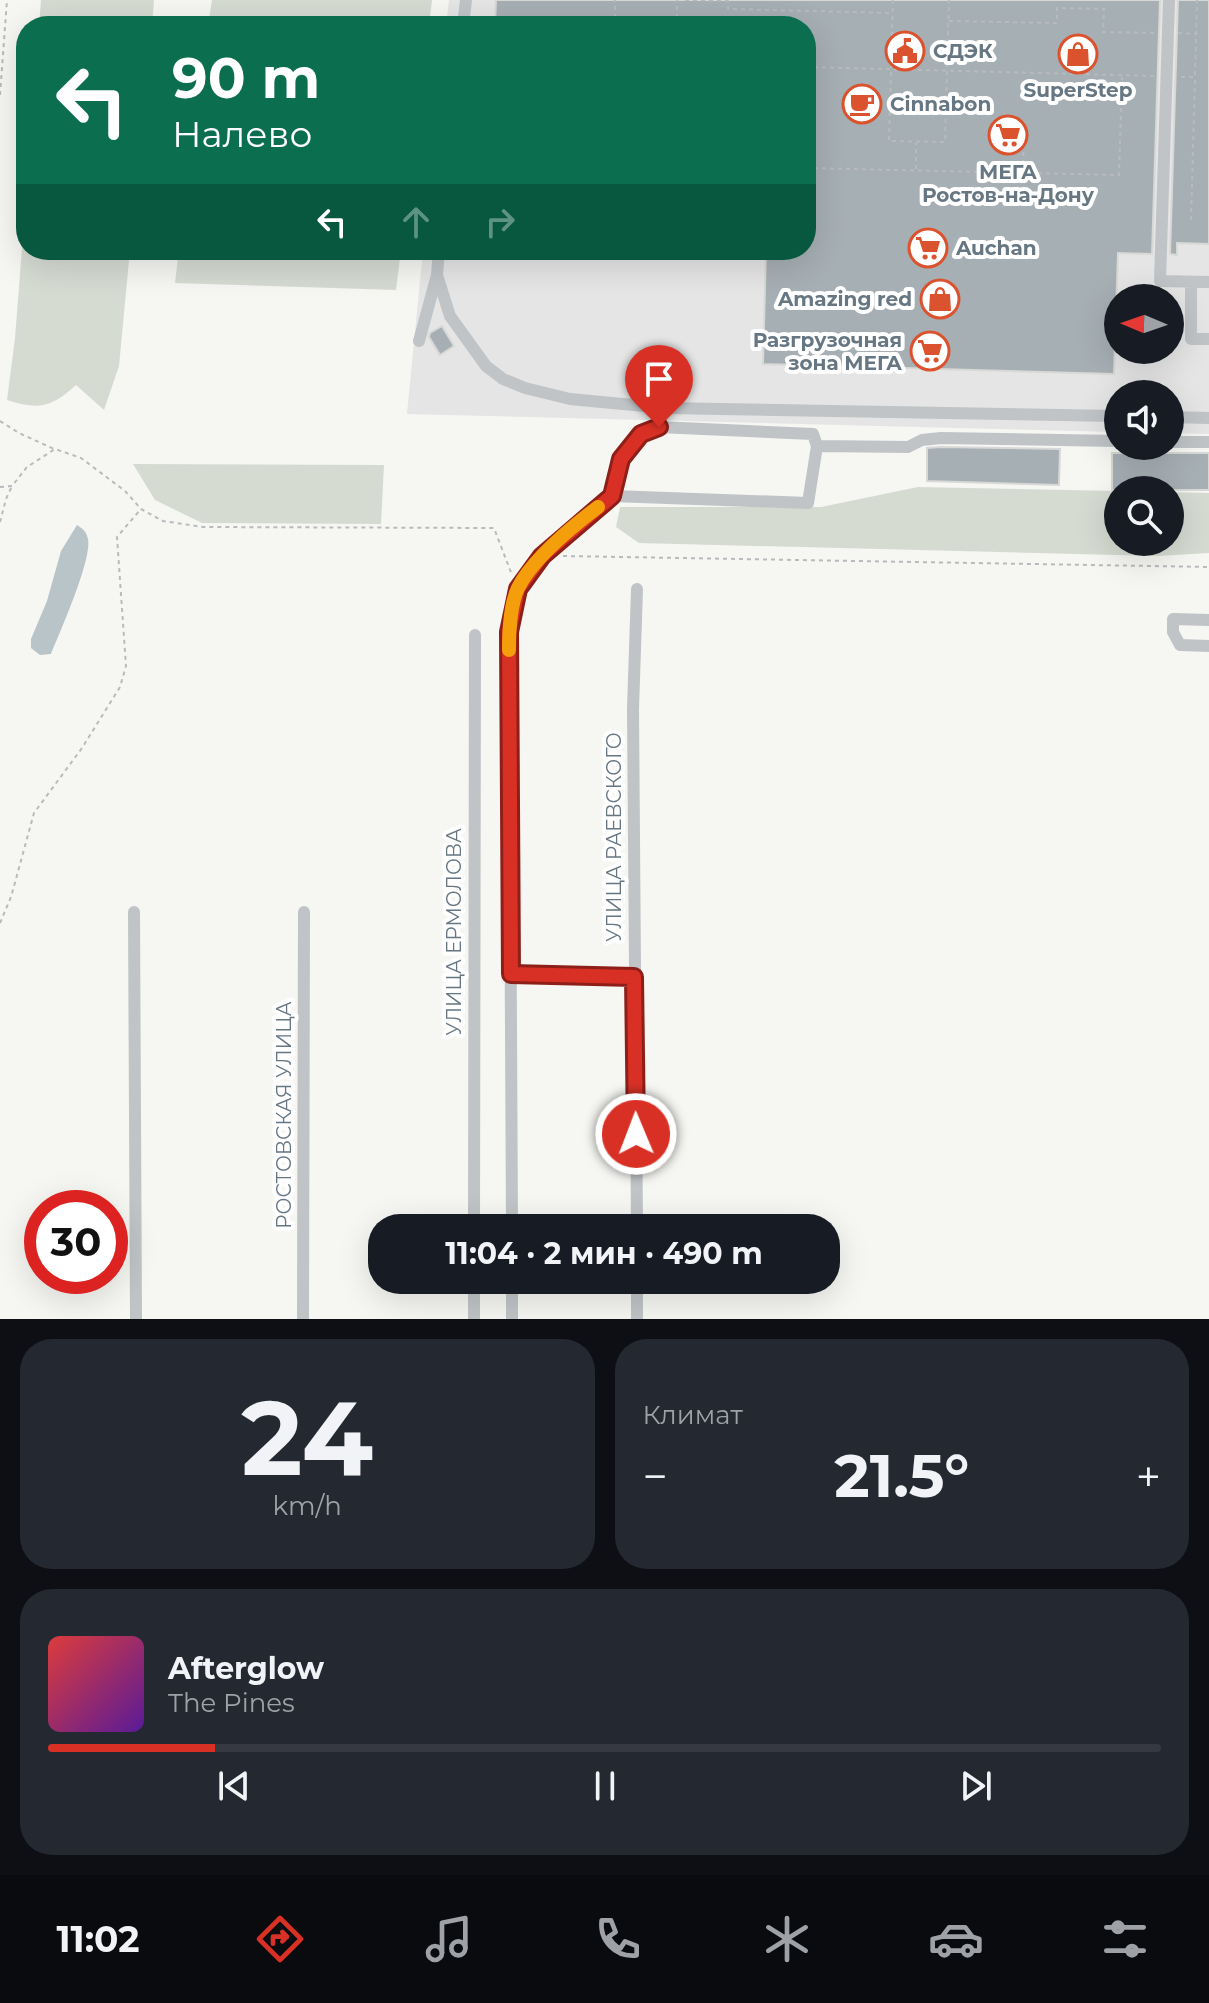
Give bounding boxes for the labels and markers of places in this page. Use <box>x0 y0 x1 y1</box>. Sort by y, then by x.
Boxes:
public building icon: СДЭК <box>884 30 926 72</box>
shop icon: SuperStep <box>1057 33 1099 75</box>
place label: СДЭК <box>933 39 993 63</box>
place label: SuperStep <box>1024 78 1133 102</box>
cafe icon: Cinnabon <box>841 83 883 125</box>
place label: Cinnabon <box>890 92 991 116</box>
supermarket icon: МЕГА Ростов-на-Дону <box>987 114 1029 156</box>
place label: МЕГА Ростов-на-Дону <box>922 160 1095 207</box>
supermarket icon: Auchan <box>907 227 949 269</box>
place label: Auchan <box>955 236 1037 260</box>
shop icon: Amazing red <box>919 278 961 320</box>
place label: Amazing red <box>777 287 912 311</box>
place label: Разгрузочная зона МЕГА <box>753 328 902 375</box>
supermarket icon: Разгрузочная зона МЕГА <box>909 330 951 372</box>
pin <box>625 345 693 427</box>

